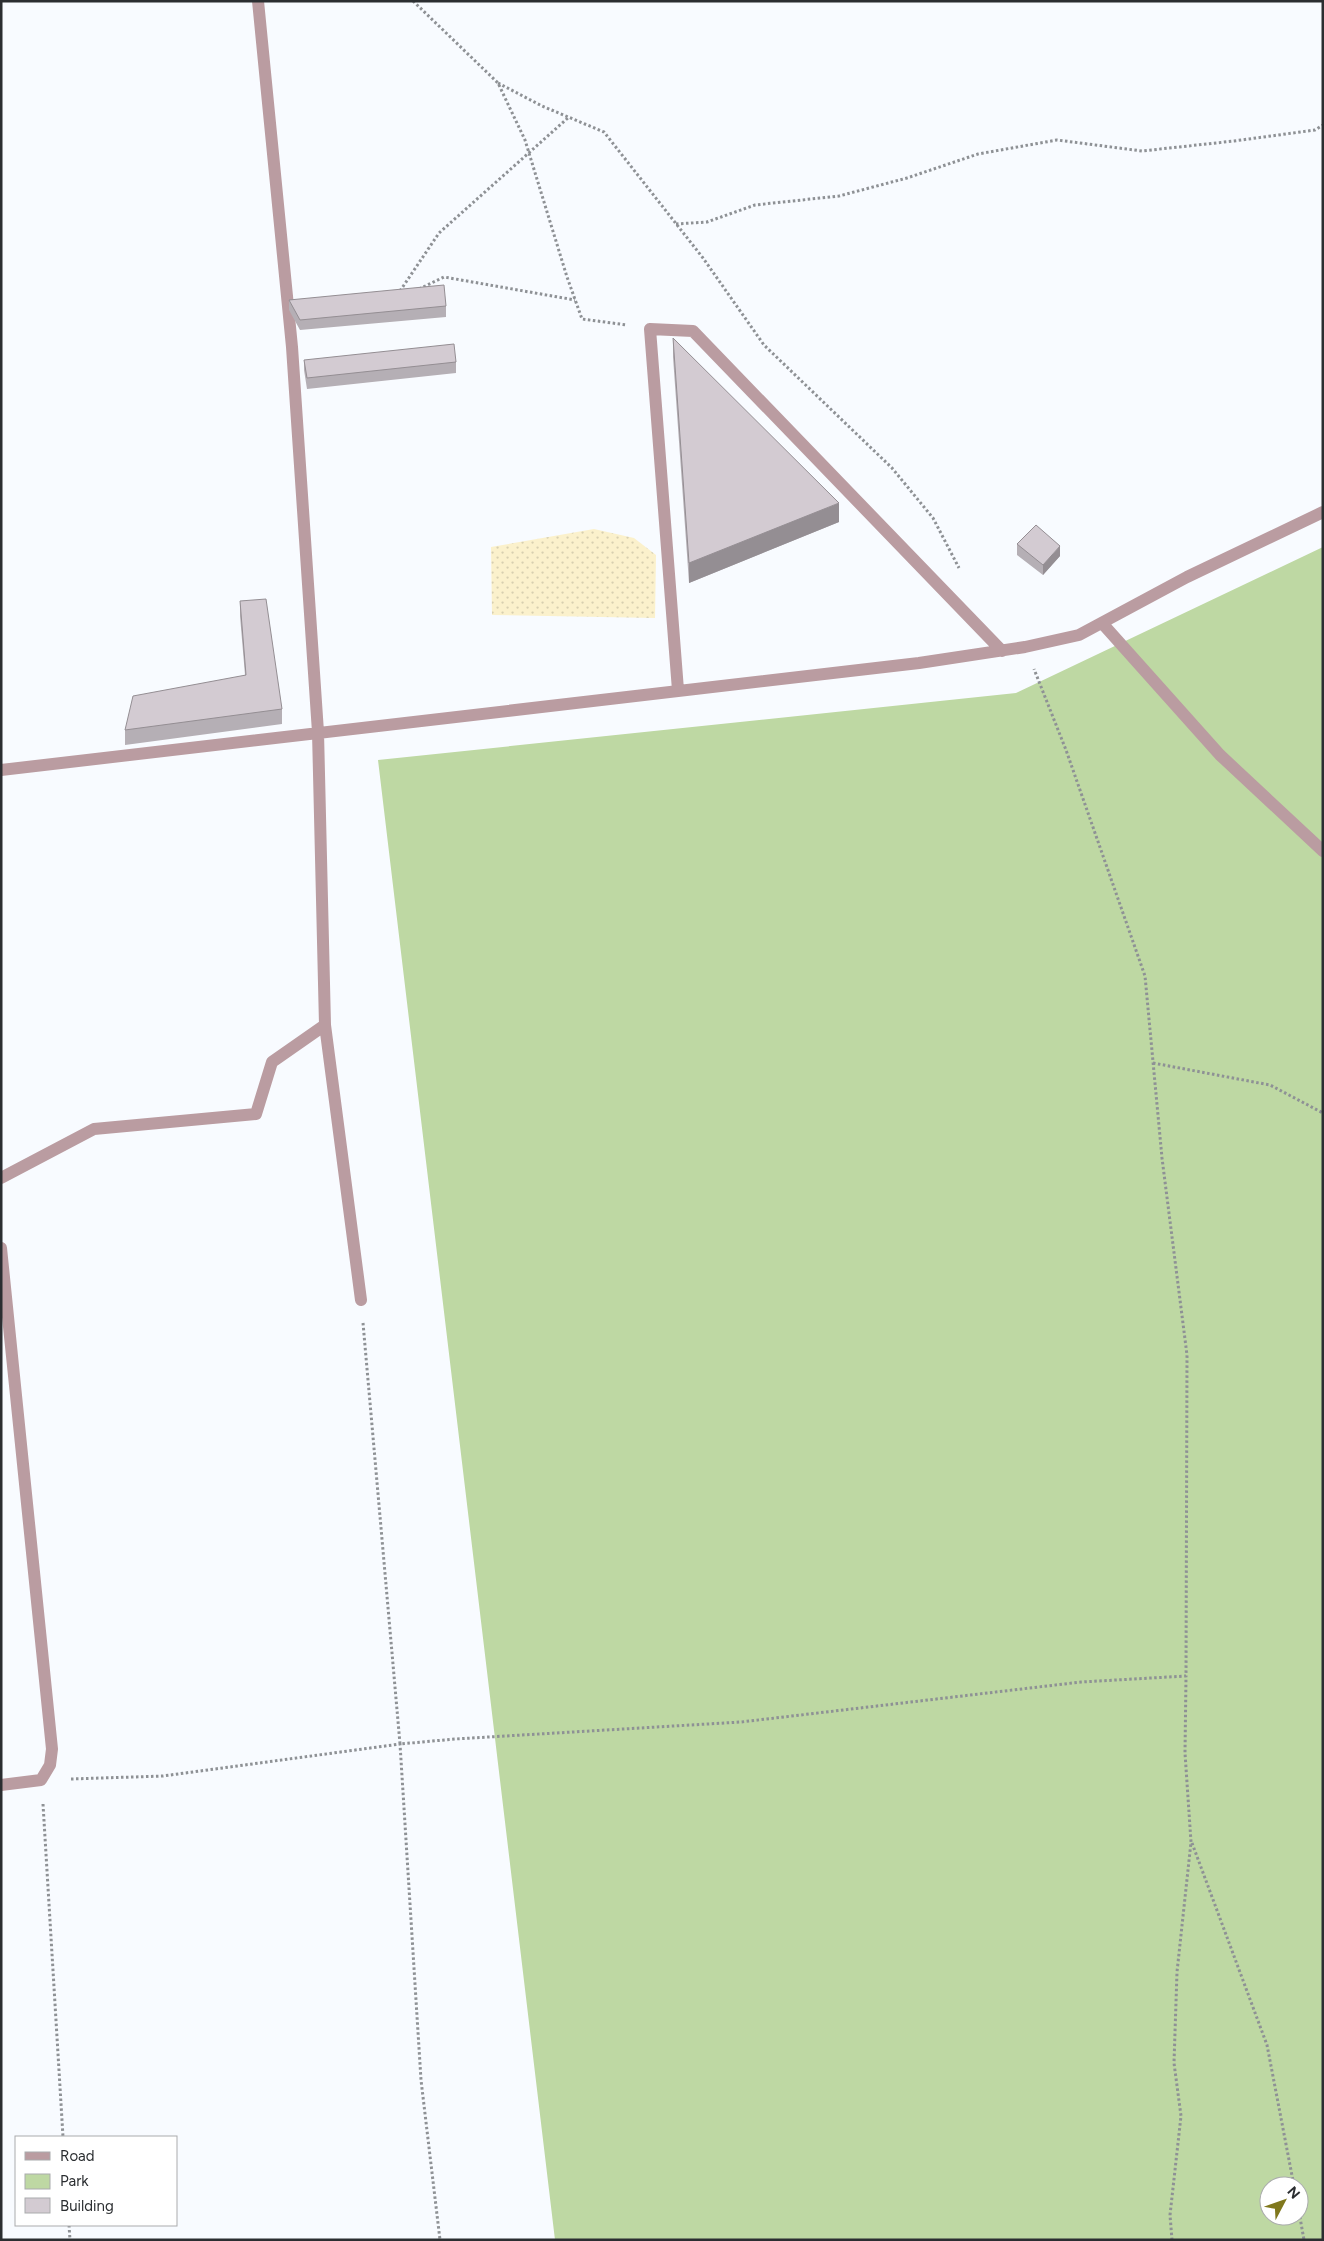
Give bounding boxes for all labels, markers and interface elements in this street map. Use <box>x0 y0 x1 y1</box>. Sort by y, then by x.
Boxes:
legend <box>15 2136 178 2226</box>
text: Road <box>60 2147 95 2165</box>
text: Park <box>60 2172 89 2190</box>
north arrow <box>1259 2176 1309 2226</box>
text: N <box>1283 2183 1303 2202</box>
text: Building <box>60 2197 114 2215</box>

